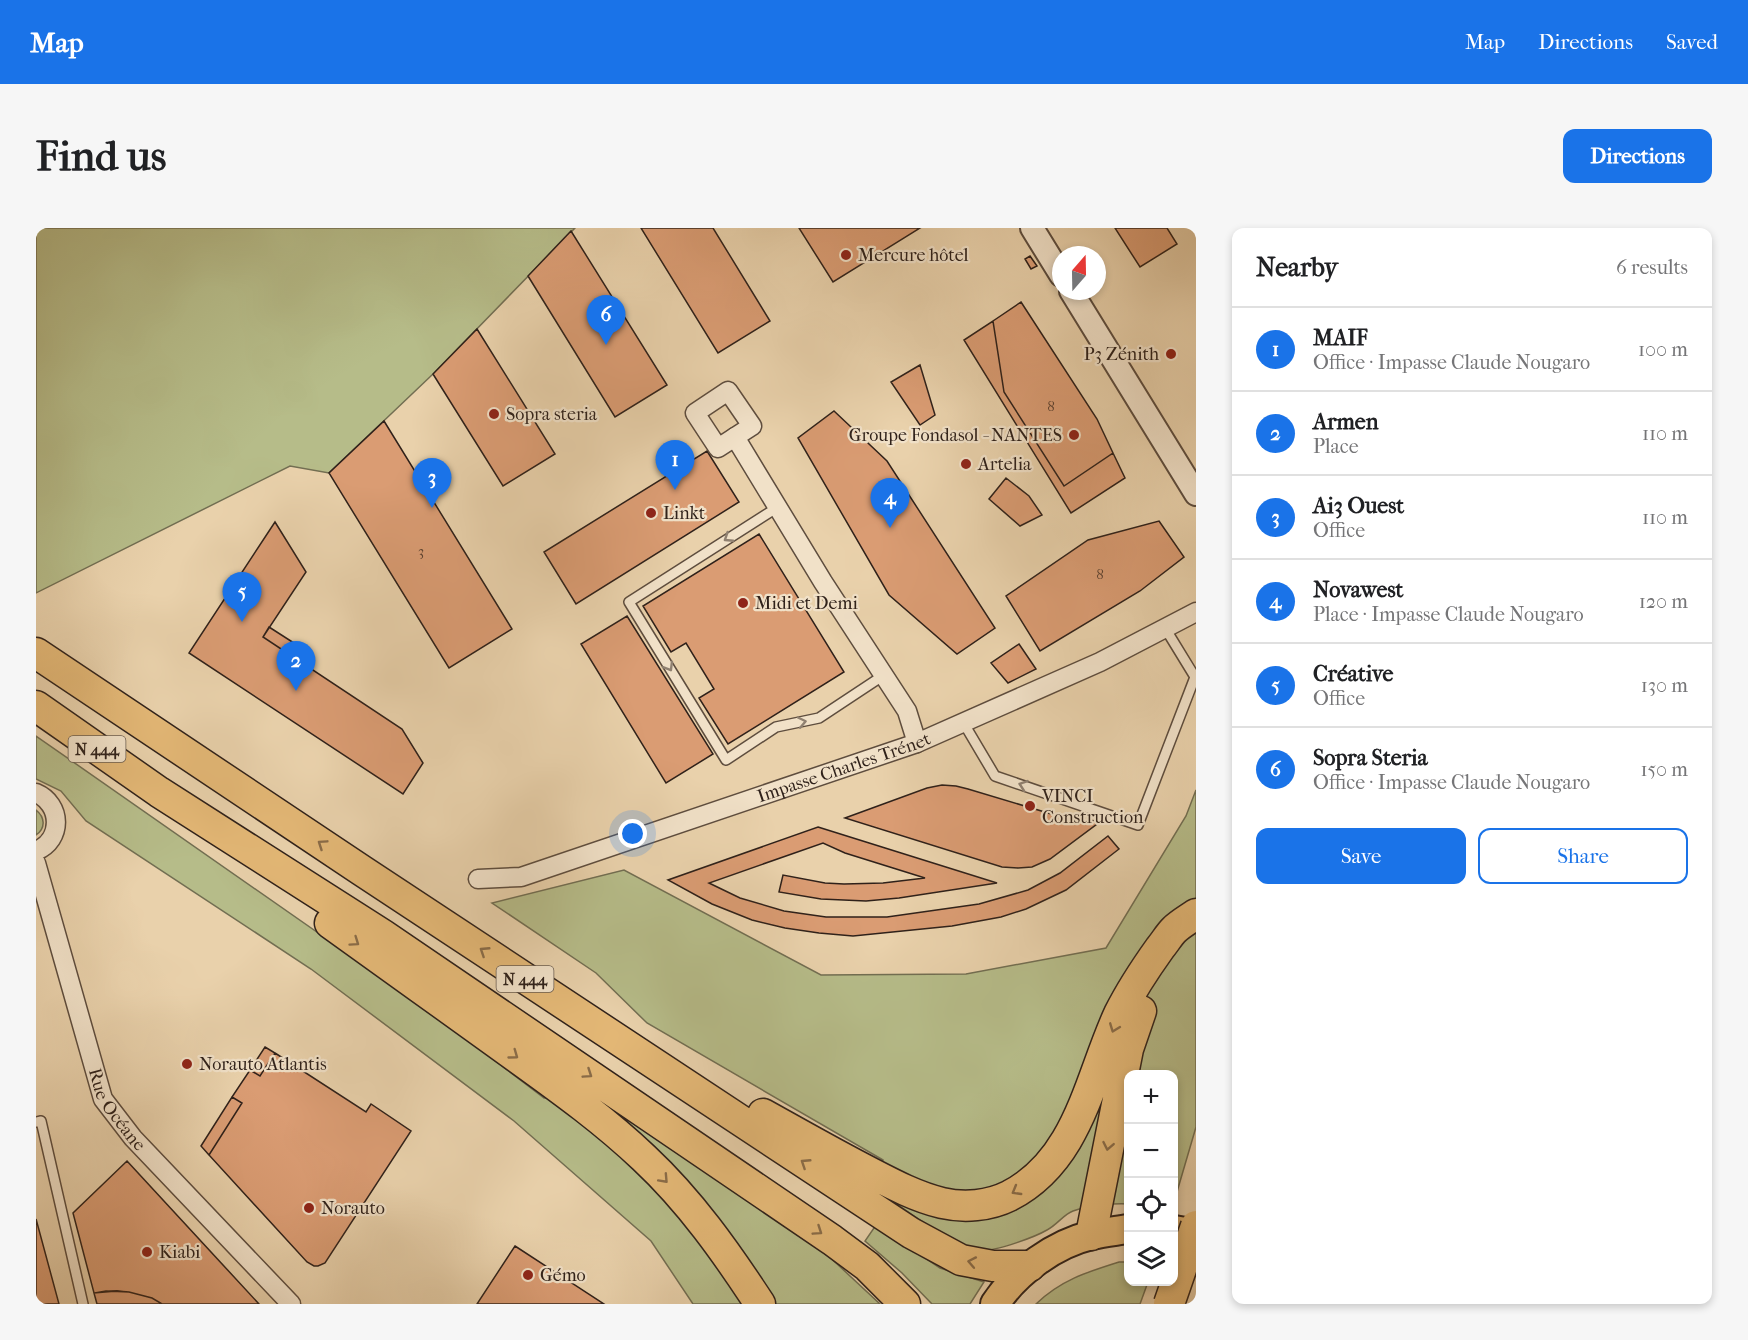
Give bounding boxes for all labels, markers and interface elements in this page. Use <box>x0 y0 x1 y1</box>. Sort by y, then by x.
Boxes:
text: Map <box>30 26 84 59</box>
text: Map <box>1465 30 1505 54</box>
text: Directions <box>1538 30 1633 54</box>
text: Saved <box>1666 30 1718 54</box>
button: Directions <box>1563 129 1712 183</box>
text: Find us <box>36 132 166 181</box>
place label: Mercure hôtel <box>858 245 969 266</box>
north arrow <box>1052 246 1106 300</box>
marker: Mercure hôtel <box>839 248 853 262</box>
text: Nearby <box>1256 252 1338 283</box>
text: 6 results <box>1616 256 1688 279</box>
pin: 6 <box>586 296 626 345</box>
text: MAIF <box>1313 325 1368 351</box>
text: 1 <box>1272 338 1279 361</box>
text: 100 m <box>1638 338 1688 361</box>
place label: P3 Zénith <box>1084 344 1159 365</box>
marker: P3 Zénith <box>1164 347 1178 361</box>
text: Office · Impasse Claude Nougaro <box>1313 351 1590 374</box>
house number: 8 <box>1047 397 1055 415</box>
place label: Sopra steria <box>506 404 598 425</box>
marker: Sopra steria <box>487 407 501 421</box>
text: Armen <box>1313 409 1378 435</box>
text: 2 <box>1270 422 1281 445</box>
text: 110 m <box>1642 422 1688 445</box>
place label: Groupe Fondasol - NANTES <box>849 425 1062 446</box>
marker: Groupe Fondasol - NANTES <box>1067 428 1081 442</box>
text: Place <box>1313 435 1359 458</box>
pin: 1 <box>656 440 694 490</box>
place label: Artelia <box>977 454 1032 475</box>
marker: Artelia <box>959 457 973 471</box>
pin: 3 <box>412 458 452 508</box>
pin: 4 <box>870 478 910 528</box>
text: Ai3 Ouest <box>1313 493 1404 519</box>
place label: Linkt <box>663 503 706 524</box>
marker: Linkt <box>644 506 658 520</box>
text: 3 <box>1271 506 1280 529</box>
text: 110 m <box>1642 506 1688 529</box>
text: Office <box>1313 519 1365 542</box>
one-way arrow <box>724 531 734 543</box>
house number: 3 <box>418 542 424 560</box>
house number: 8 <box>1096 565 1104 583</box>
pin: 5 <box>222 572 262 622</box>
text: Novawest <box>1313 577 1403 603</box>
text: 4 <box>1270 590 1281 613</box>
text: 120 m <box>1639 590 1688 613</box>
place label: Midi et Demi <box>755 593 858 614</box>
marker: Midi et Demi <box>736 596 750 610</box>
text: Place · Impasse Claude Nougaro <box>1313 603 1584 626</box>
pin: 2 <box>276 642 316 691</box>
one-way arrow <box>662 661 673 671</box>
text: Créative <box>1313 661 1393 687</box>
text: 5 <box>1271 674 1280 697</box>
text: 130 m <box>1641 674 1688 697</box>
text: Office <box>1313 687 1365 710</box>
one-way arrow <box>797 716 807 729</box>
street label: Impasse Charles Trénet <box>755 728 935 807</box>
road number: N 444 <box>68 736 126 762</box>
text: Sopra Steria <box>1313 745 1428 771</box>
text: 6 <box>1270 758 1281 781</box>
text: 150 m <box>1640 758 1688 781</box>
text: Office · Impasse Claude Nougaro <box>1313 771 1590 794</box>
one-way arrow <box>1018 780 1029 793</box>
place label: VINCI Construction <box>1041 786 1144 828</box>
marker: VINCI Construction <box>1023 799 1037 813</box>
your location <box>618 819 647 848</box>
button: Save <box>1256 828 1466 884</box>
button: Share <box>1478 828 1688 884</box>
one-way arrow <box>317 840 328 851</box>
one-way arrow <box>349 935 360 946</box>
one-way arrow <box>480 947 490 959</box>
road number: N 444 <box>496 966 554 992</box>
one-way arrow <box>1109 1022 1121 1033</box>
one-way arrow <box>507 1048 518 1059</box>
place label: Norauto Atlantis <box>199 1054 327 1075</box>
marker: Norauto Atlantis <box>180 1057 194 1071</box>
street label: Rue Océane <box>84 1066 150 1156</box>
one-way arrow <box>581 1067 592 1078</box>
map controls <box>1124 1070 1178 1286</box>
button: + <box>1124 1070 1178 1124</box>
button: − <box>1124 1124 1178 1178</box>
one-way arrow <box>1102 1141 1115 1151</box>
one-way arrow <box>800 1159 811 1170</box>
one-way arrow <box>657 1172 668 1183</box>
button: locate <box>1124 1178 1178 1232</box>
one-way arrow <box>1012 1184 1022 1195</box>
place label: Norauto <box>321 1198 385 1219</box>
marker: Norauto <box>302 1201 316 1215</box>
one-way arrow <box>812 1224 823 1235</box>
button: layers <box>1124 1232 1178 1286</box>
place label: Kiabi <box>159 1242 201 1263</box>
marker: Kiabi <box>140 1245 154 1259</box>
one-way arrow <box>967 1256 977 1269</box>
place label: Gémo <box>540 1265 586 1286</box>
marker: Gémo <box>521 1268 535 1282</box>

